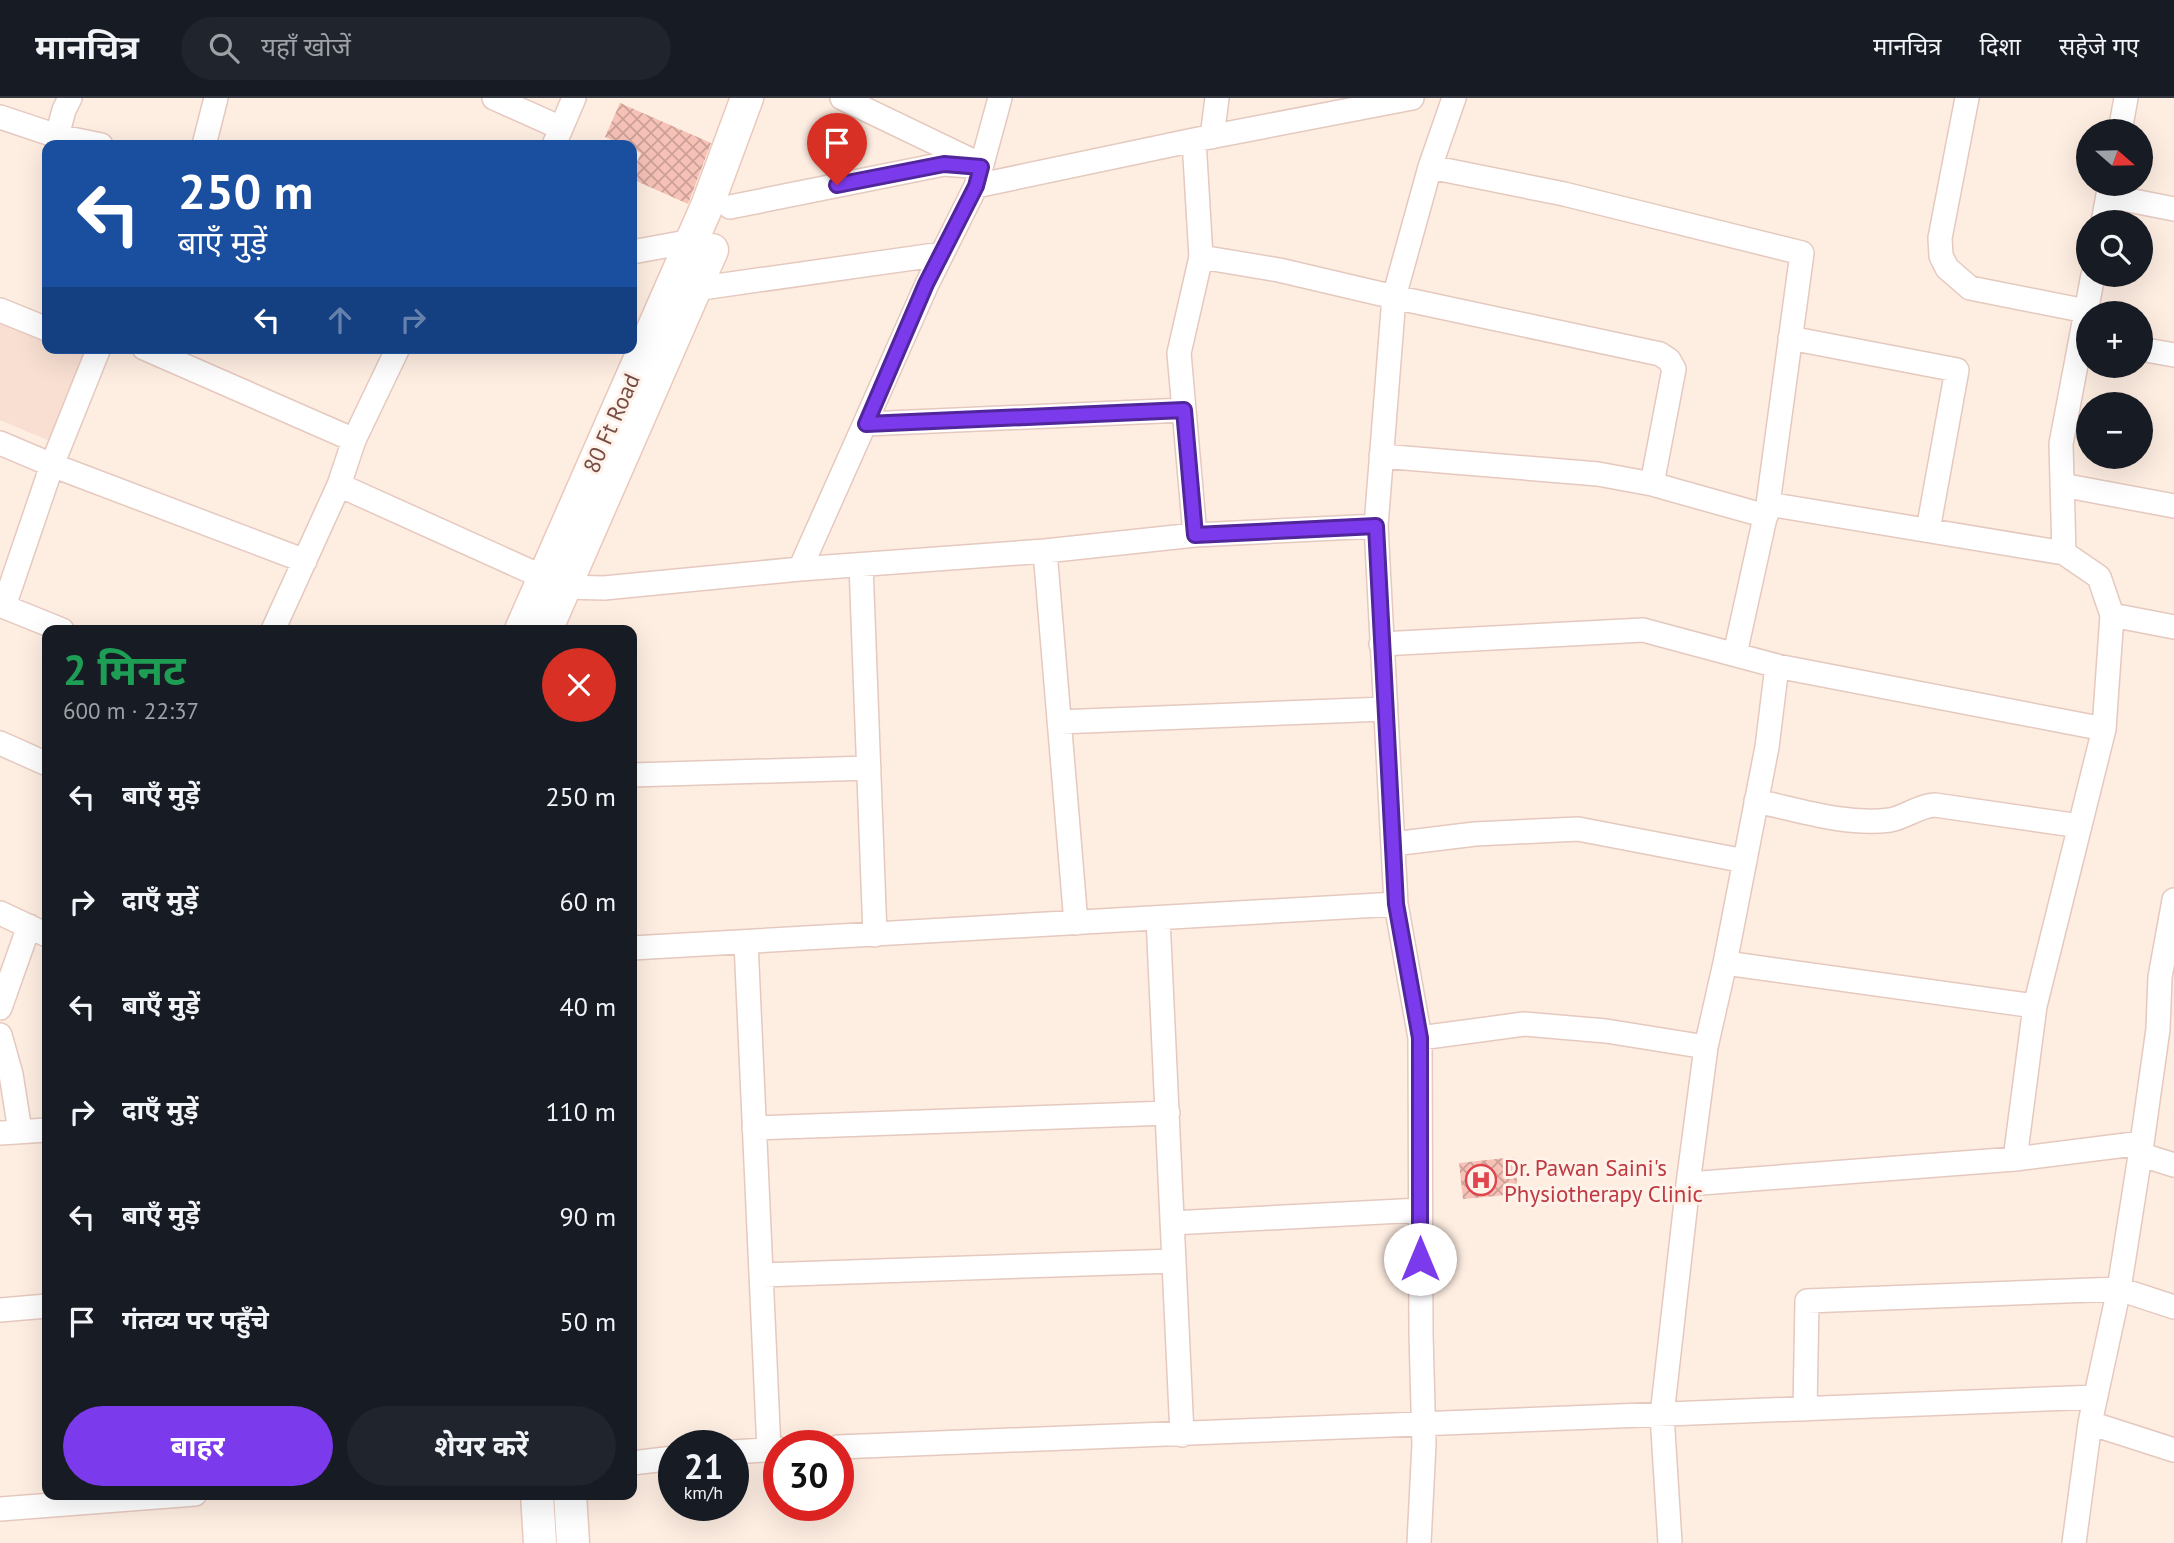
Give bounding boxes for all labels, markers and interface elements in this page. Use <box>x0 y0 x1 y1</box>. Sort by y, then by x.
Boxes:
search box <box>181 17 671 80</box>
text: मानचित्र <box>35 25 139 68</box>
icon: search <box>205 29 243 67</box>
text: यहाँ खोजें <box>261 30 351 63</box>
text: मानचित्र <box>1873 31 1942 62</box>
text: दिशा <box>1980 31 2021 62</box>
text: सहेजे गए <box>2059 31 2139 62</box>
pin <box>807 113 867 185</box>
north arrow <box>2076 119 2152 196</box>
map controls <box>2076 119 2153 469</box>
icon: arrive <box>818 124 856 162</box>
text: 250 m <box>178 159 313 223</box>
icon: left <box>63 168 154 259</box>
button: search <box>2076 210 2153 287</box>
text: बाएँ मुड़ें <box>178 221 267 263</box>
icon: left <box>248 301 286 339</box>
icon: ahead <box>321 301 359 339</box>
icon: right <box>394 301 432 339</box>
button: + <box>2076 301 2153 378</box>
street label: 80 Ft Road <box>576 369 646 477</box>
button: − <box>2076 392 2153 469</box>
text: 2 मिनट <box>63 642 186 697</box>
button: close <box>542 648 616 722</box>
text: 600 m · 22:37 <box>63 696 199 725</box>
icon: left <box>63 778 101 816</box>
text: बाएँ मुड़ें <box>122 778 200 811</box>
text: 250 m <box>545 780 616 813</box>
icon: right <box>63 883 101 921</box>
text: दाएँ मुड़ें <box>122 883 198 916</box>
text: 60 m <box>560 885 616 918</box>
icon: left <box>63 988 101 1026</box>
text: बाएँ मुड़ें <box>122 988 200 1021</box>
text: 40 m <box>560 990 616 1023</box>
icon: right <box>63 1093 101 1131</box>
text: दाएँ मुड़ें <box>122 1093 198 1126</box>
text: 110 m <box>545 1095 616 1128</box>
place label: Dr. Pawan Saini's Physiotherapy Clinic <box>1504 1153 1703 1208</box>
hospital icon: Dr. Pawan Saini's Physiotherapy Clinic <box>1464 1163 1498 1197</box>
icon: left <box>63 1198 101 1236</box>
text: बाएँ मुड़ें <box>122 1198 200 1231</box>
text: 90 m <box>560 1200 616 1233</box>
position arrow <box>1383 1222 1457 1296</box>
icon: arrive <box>63 1303 101 1341</box>
text: गंतव्य पर पहुँचे <box>122 1303 269 1336</box>
text: 50 m <box>560 1305 616 1338</box>
button: बाहर <box>63 1406 333 1486</box>
button: शेयर करें <box>347 1406 616 1486</box>
speed limit sign: 30 <box>763 1430 854 1521</box>
text: 21 <box>684 1443 723 1489</box>
text: km/h <box>684 1481 723 1504</box>

